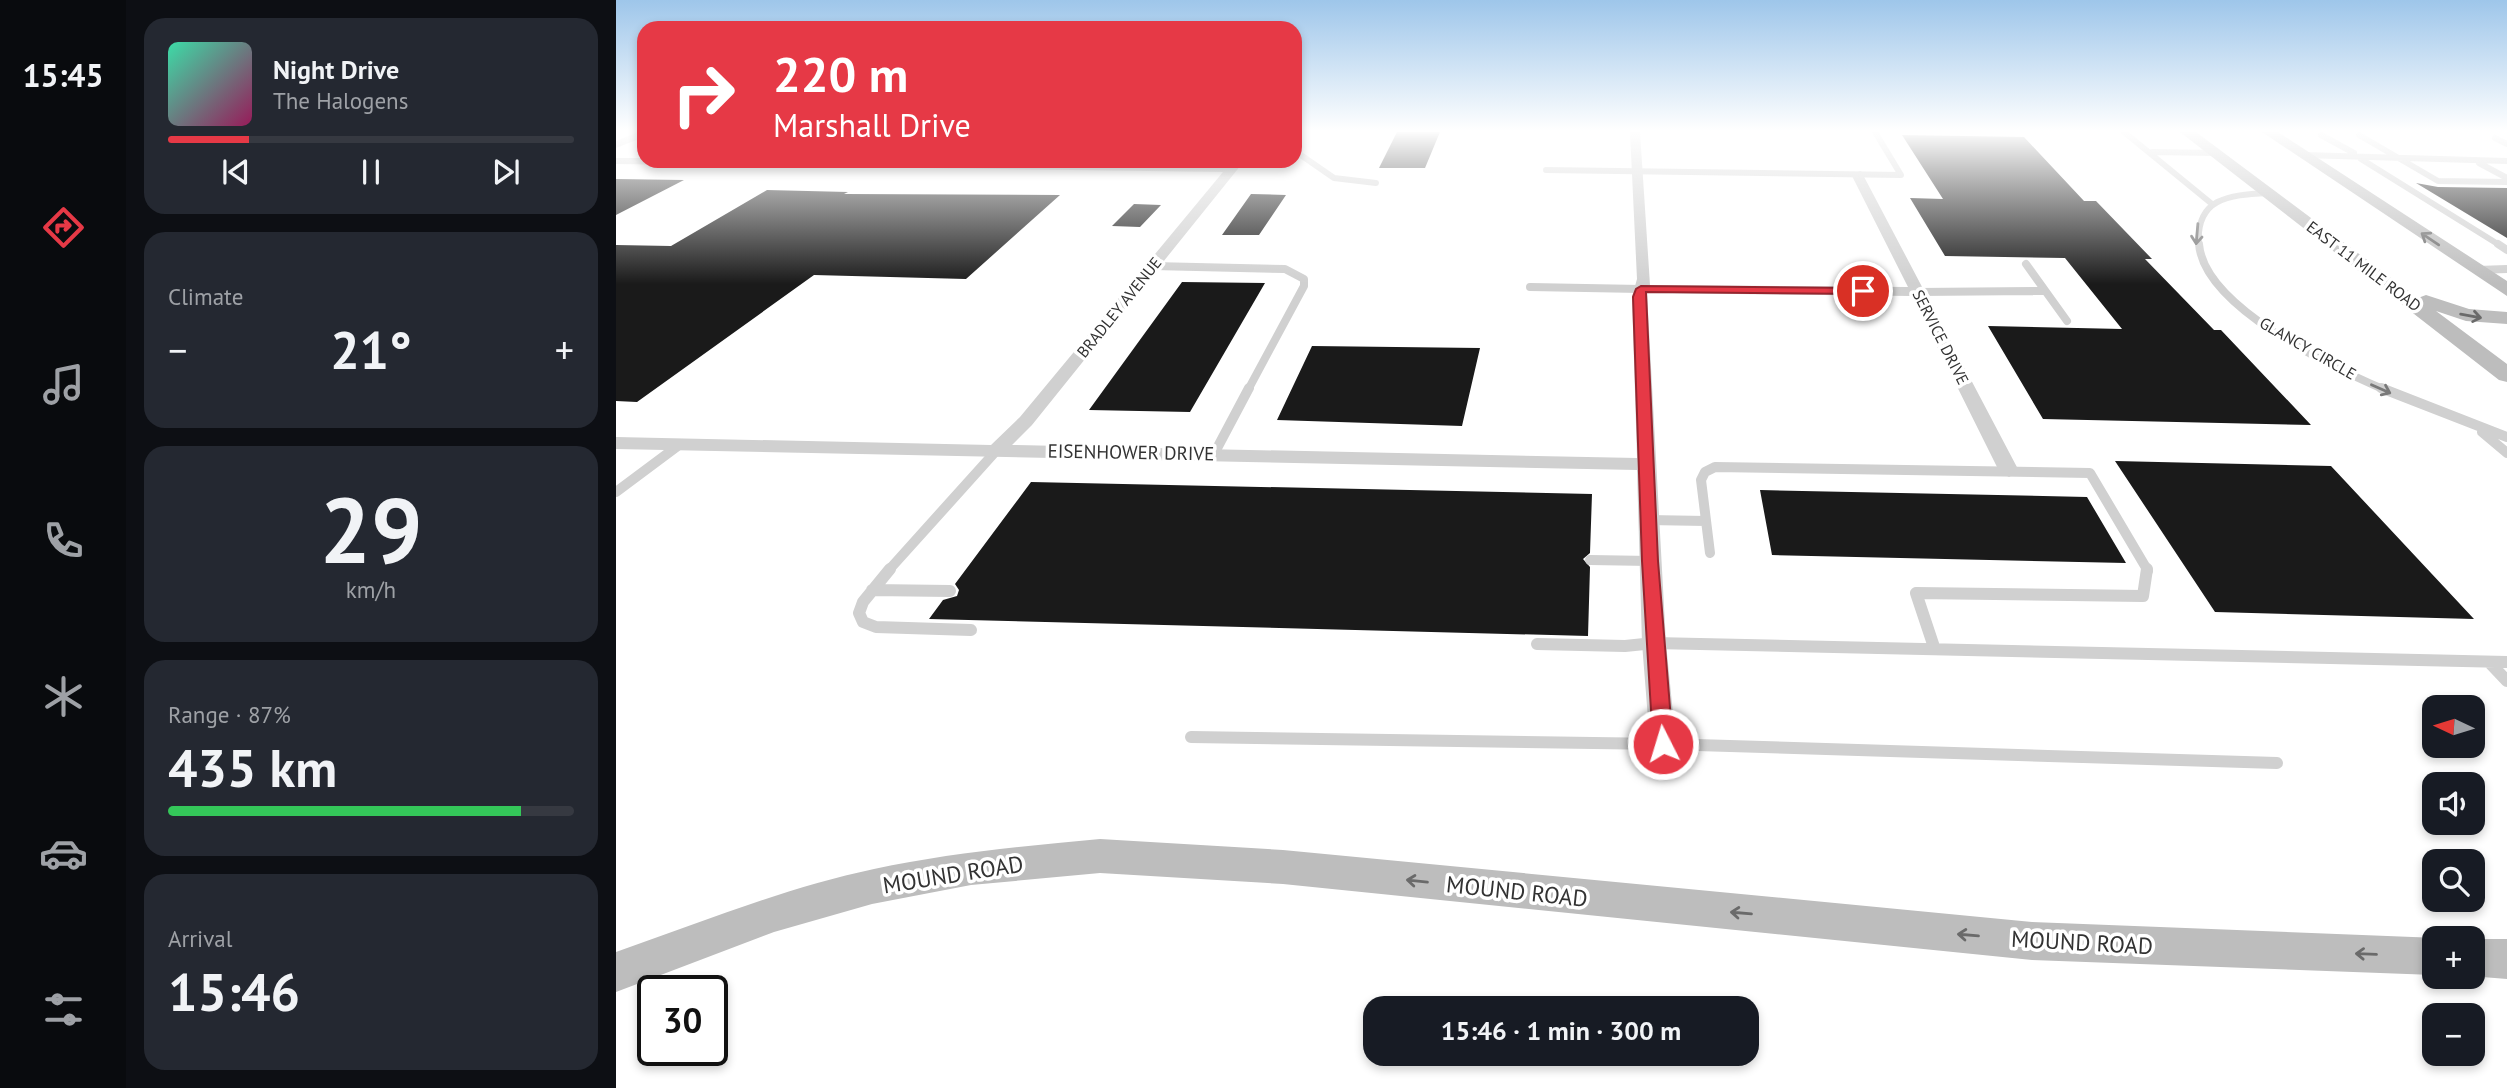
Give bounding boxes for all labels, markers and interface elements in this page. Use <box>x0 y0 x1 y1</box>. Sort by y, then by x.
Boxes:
text: 220 m <box>773 42 908 106</box>
icon: right <box>658 49 749 140</box>
text: Night Drive <box>273 53 399 86</box>
text: 15:45 <box>22 54 104 96</box>
text: The Halogens <box>273 86 408 115</box>
text: Marshall Drive <box>773 104 971 146</box>
icon: previous <box>217 153 255 191</box>
icon: pause <box>352 153 390 191</box>
icon: next <box>487 153 525 191</box>
icon: directions <box>39 203 88 252</box>
street label: EAST 11 MILE ROAD <box>2303 216 2425 316</box>
one-way arrow <box>2190 222 2203 245</box>
one-way arrow <box>2421 231 2440 246</box>
street label: BRADLEY AVENUE <box>1072 253 1166 361</box>
pin <box>1833 261 1893 321</box>
icon: arrive <box>1844 272 1882 310</box>
text: Climate <box>168 282 243 311</box>
street label: SERVICE DRIVE <box>1909 286 1973 388</box>
one-way arrow <box>2459 310 2482 323</box>
street label: GLANCY CIRCLE <box>2256 312 2360 384</box>
text: 21° <box>330 316 412 383</box>
text: − <box>168 325 187 374</box>
text: + <box>555 325 574 374</box>
icon: music <box>39 360 88 409</box>
one-way arrow <box>2370 382 2391 396</box>
street label: EISENHOWER DRIVE <box>1047 439 1215 465</box>
text: 29 <box>319 470 423 588</box>
icon: phone <box>39 516 88 565</box>
text: km/h <box>346 575 396 604</box>
icon: climate <box>39 672 88 721</box>
north arrow <box>2422 695 2485 758</box>
map controls <box>2422 695 2485 1066</box>
text: Range · 87% <box>168 700 291 729</box>
position arrow <box>1626 707 1700 781</box>
text: 435 km <box>168 734 337 801</box>
button: sound <box>2422 772 2485 835</box>
icon: car <box>39 829 88 878</box>
street label: MOUND ROAD <box>881 849 1025 899</box>
button: search <box>2422 849 2485 912</box>
street label: MOUND ROAD <box>1445 869 1589 913</box>
one-way arrow <box>1406 874 1429 887</box>
one-way arrow <box>1730 907 1753 920</box>
text: Arrival <box>168 924 232 953</box>
street label: MOUND ROAD <box>2010 924 2154 960</box>
button: + <box>2422 926 2485 989</box>
one-way arrow <box>1957 928 1979 941</box>
one-way arrow <box>2355 947 2378 960</box>
text: 15:46 <box>168 958 300 1025</box>
speed limit sign: 30 <box>637 975 728 1066</box>
icon: filters <box>39 985 88 1034</box>
button: − <box>2422 1003 2485 1066</box>
text: 15:46 · 1 min · 300 m <box>1441 1014 1681 1047</box>

